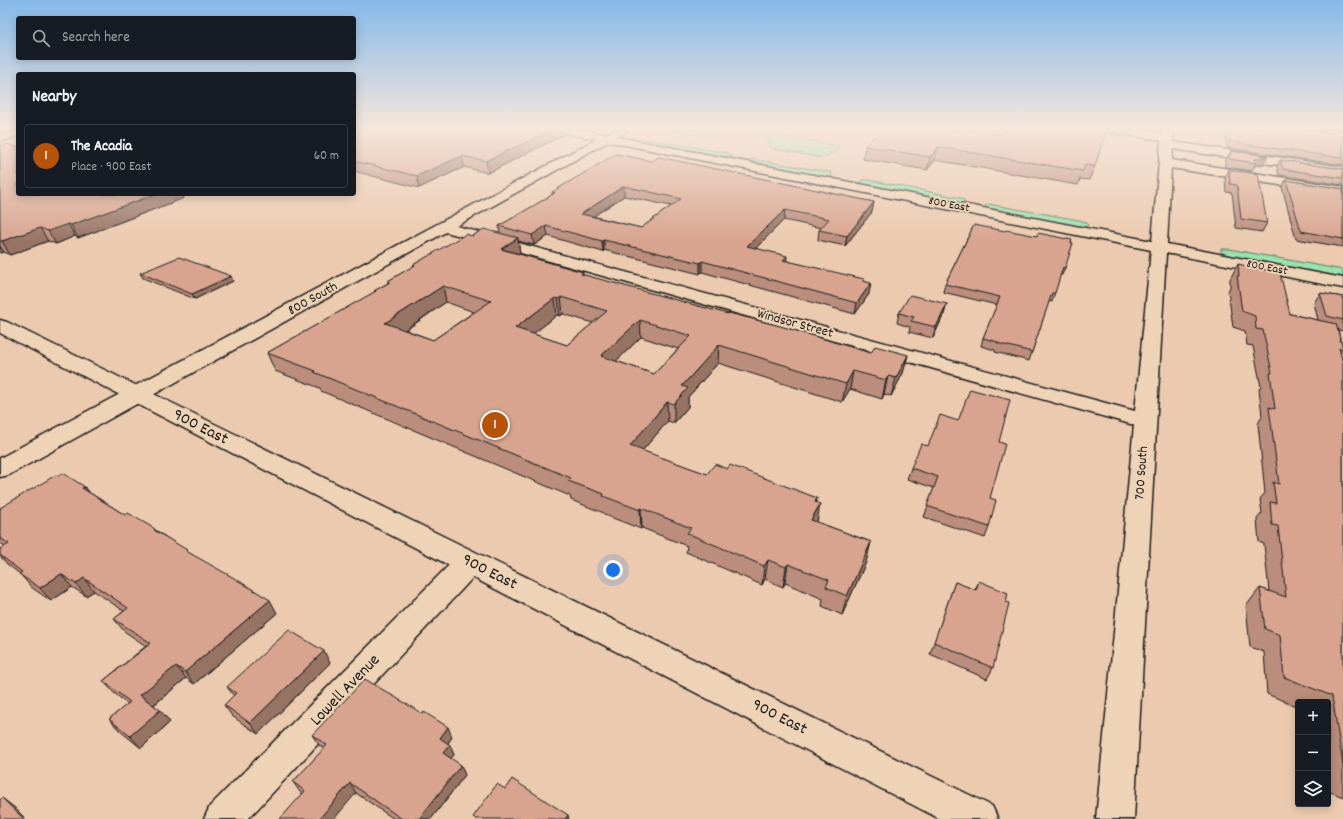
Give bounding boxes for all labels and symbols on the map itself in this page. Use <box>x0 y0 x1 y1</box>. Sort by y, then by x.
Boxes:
street label: 800 East <box>927 193 971 217</box>
street label: 800 East <box>1245 256 1289 280</box>
street label: 800 South <box>284 277 342 321</box>
street label: Windsor Street <box>755 304 835 344</box>
street label: 900 East <box>168 404 232 452</box>
pin: 1 <box>482 410 508 440</box>
street label: 700 South <box>1130 445 1154 501</box>
street label: 900 East <box>457 549 521 597</box>
your location <box>603 560 623 580</box>
street label: Lowell Avenue <box>306 650 386 732</box>
street label: 900 East <box>747 694 811 742</box>

